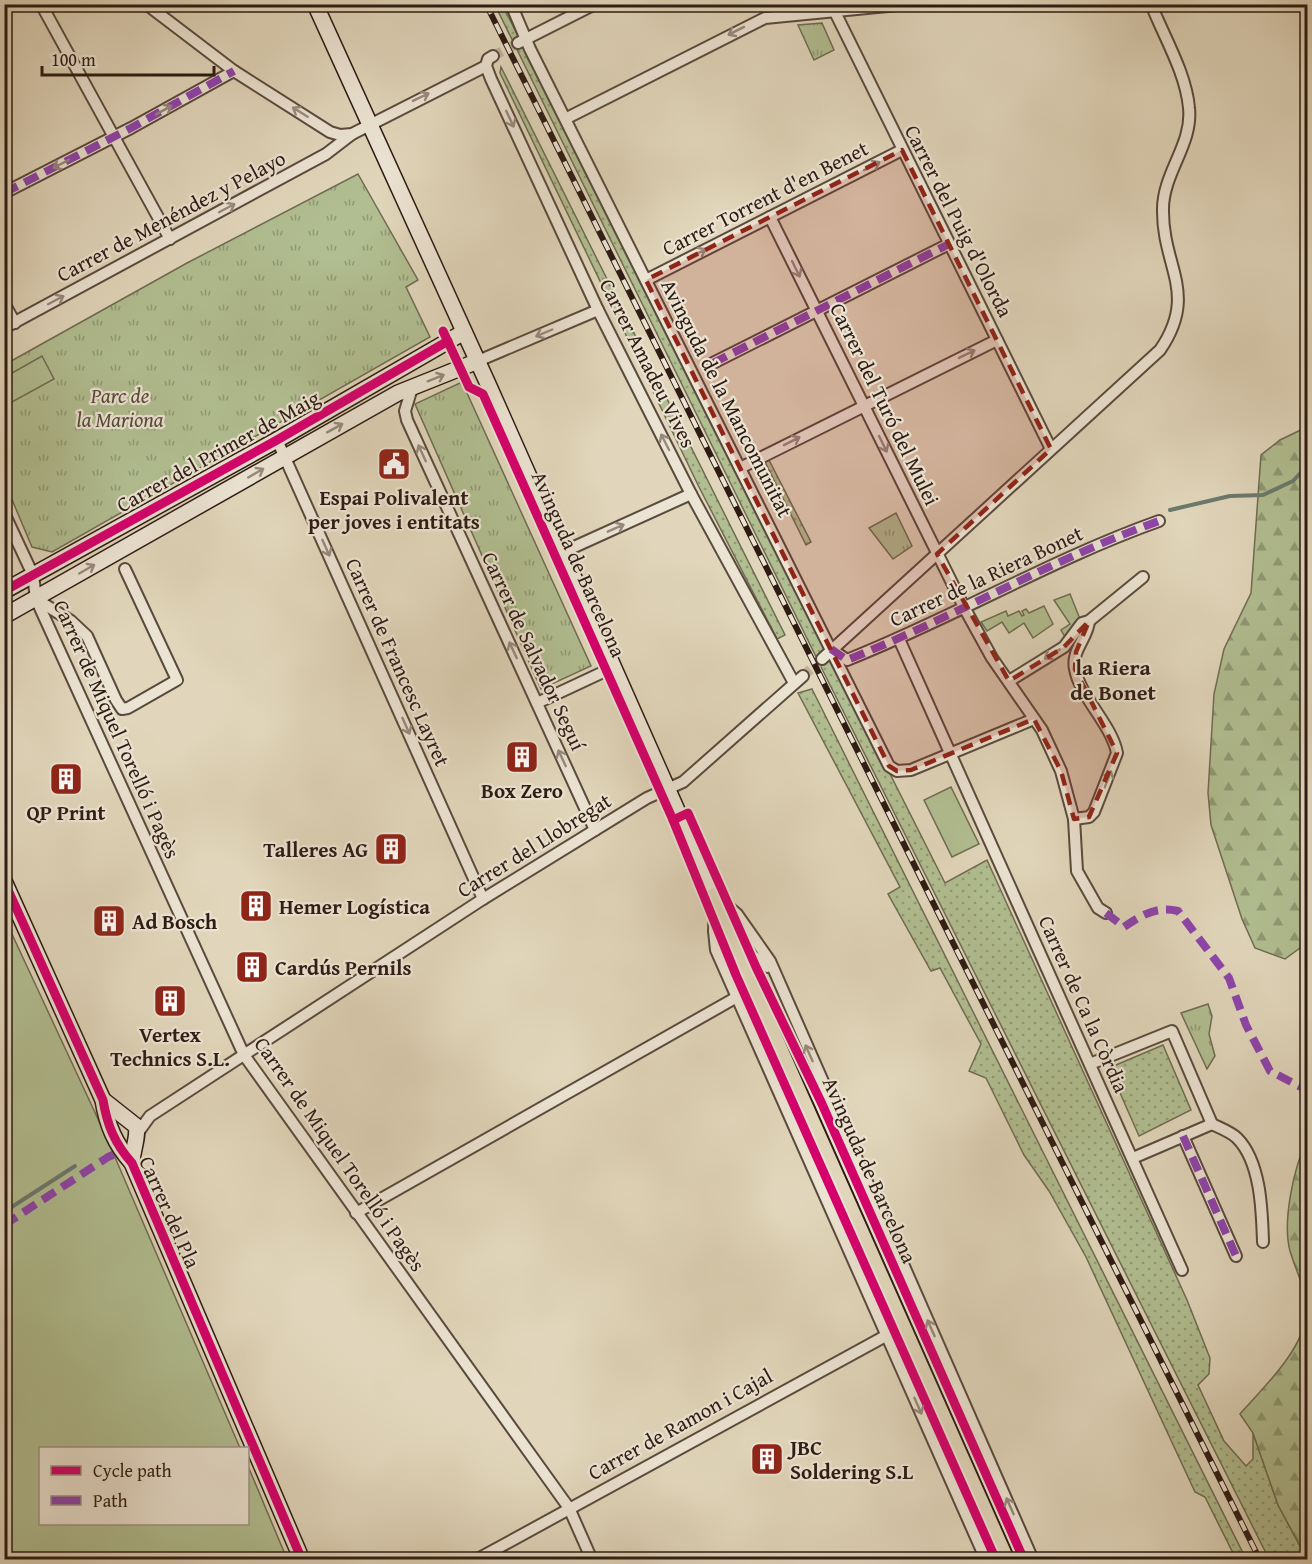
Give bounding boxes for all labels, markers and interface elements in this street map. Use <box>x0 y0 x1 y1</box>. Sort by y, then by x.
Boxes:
one-way arrow <box>728 26 746 38</box>
scale bar <box>42 39 214 77</box>
text: 100 m <box>51 46 96 73</box>
one-way arrow <box>412 91 430 103</box>
one-way arrow <box>155 104 173 115</box>
one-way arrow <box>292 106 309 118</box>
one-way arrow <box>504 110 516 128</box>
street label: Carrer del Puig d'Olorda <box>897 119 1021 323</box>
street label: Carrer Torrent d'en Benet <box>657 132 874 263</box>
street label: Carrer de Menéndez y Pelayo <box>51 142 291 290</box>
one-way arrow <box>52 159 70 170</box>
one-way arrow <box>863 159 881 171</box>
one-way arrow <box>218 202 236 213</box>
one-way arrow <box>689 247 707 259</box>
one-way arrow <box>790 260 802 278</box>
street label: Carrer Amadeu Vives <box>592 273 704 453</box>
street label: Avinguda de la Mancomunitat <box>653 274 801 523</box>
one-way arrow <box>47 294 64 306</box>
street label: Carrer del Turó del Mulei <box>822 297 948 511</box>
one-way arrow <box>535 328 553 339</box>
one-way arrow <box>957 348 975 360</box>
one-way arrow <box>426 372 445 383</box>
park label: Parc de la Mariona <box>76 380 164 435</box>
street label: Carrer del Primer de Maig <box>111 382 326 520</box>
one-way arrow <box>326 422 344 433</box>
one-way arrow <box>659 433 670 451</box>
one-way arrow <box>783 435 801 446</box>
one-way arrow <box>877 435 889 453</box>
one-way arrow <box>416 445 428 463</box>
public building icon: Espai Polivalent per joves i entitats <box>376 446 412 482</box>
street label: Avinguda de Barcelona <box>524 466 634 662</box>
one-way arrow <box>247 467 264 479</box>
place label: Espai Polivalent per joves i entitats <box>308 482 480 537</box>
street label: Carrer de la Riera Bonet <box>884 517 1088 634</box>
one-way arrow <box>607 522 625 533</box>
one-way arrow <box>320 539 332 557</box>
street label: Carrer de Salvador Seguí <box>474 546 594 757</box>
street label: Carrer de Francesc Layret <box>338 553 458 772</box>
one-way arrow <box>78 563 95 575</box>
street label: Carrer de Miquel Torelló i Pagès <box>46 595 188 863</box>
one-way arrow <box>506 641 518 659</box>
one-way arrow <box>1044 648 1061 660</box>
district label: la Riera de Bonet <box>1070 651 1157 708</box>
one-way arrow <box>400 717 412 735</box>
building icon: Box Zero <box>504 739 540 775</box>
one-way arrow <box>556 749 568 767</box>
building icon: QP Print <box>48 761 84 797</box>
one-way arrow <box>1103 770 1114 789</box>
place label: Box Zero <box>481 775 563 806</box>
street label: Carrer del Llobregat <box>451 785 618 905</box>
place label: QP Print <box>27 797 105 828</box>
building icon: Talleres AG <box>373 831 409 867</box>
place label: Talleres AG <box>263 834 368 865</box>
building icon: Hemer Logística <box>238 888 274 924</box>
place label: Hemer Logística <box>279 891 430 922</box>
building icon: Ad Bosch <box>91 903 127 939</box>
place label: Ad Bosch <box>132 906 218 937</box>
street label: Carrer de Ca la Còrdia <box>1031 910 1137 1098</box>
building icon: Cardús Pernils <box>234 949 270 985</box>
place label: Cardús Pernils <box>275 952 411 983</box>
building icon: Vertex Technics S.L. <box>152 983 188 1019</box>
place label: Vertex Technics S.L. <box>110 1019 230 1074</box>
street label: Carrer de Miquel Torelló i Pagès <box>247 1030 433 1278</box>
one-way arrow <box>803 1045 815 1063</box>
street label: Avinguda de Barcelona <box>815 1072 925 1268</box>
street label: Carrer del Pla <box>131 1151 209 1273</box>
one-way arrow <box>924 1319 936 1337</box>
street label: Carrer de Ramon i Cajal <box>582 1360 778 1488</box>
one-way arrow <box>913 1396 924 1414</box>
place label: JBC Soldering S.L <box>787 1432 913 1487</box>
building icon: JBC Soldering S.L <box>749 1441 785 1477</box>
legend <box>39 1447 249 1525</box>
text: Cycle path <box>93 1457 172 1484</box>
text: Path <box>93 1487 128 1514</box>
one-way arrow <box>1003 1497 1014 1515</box>

